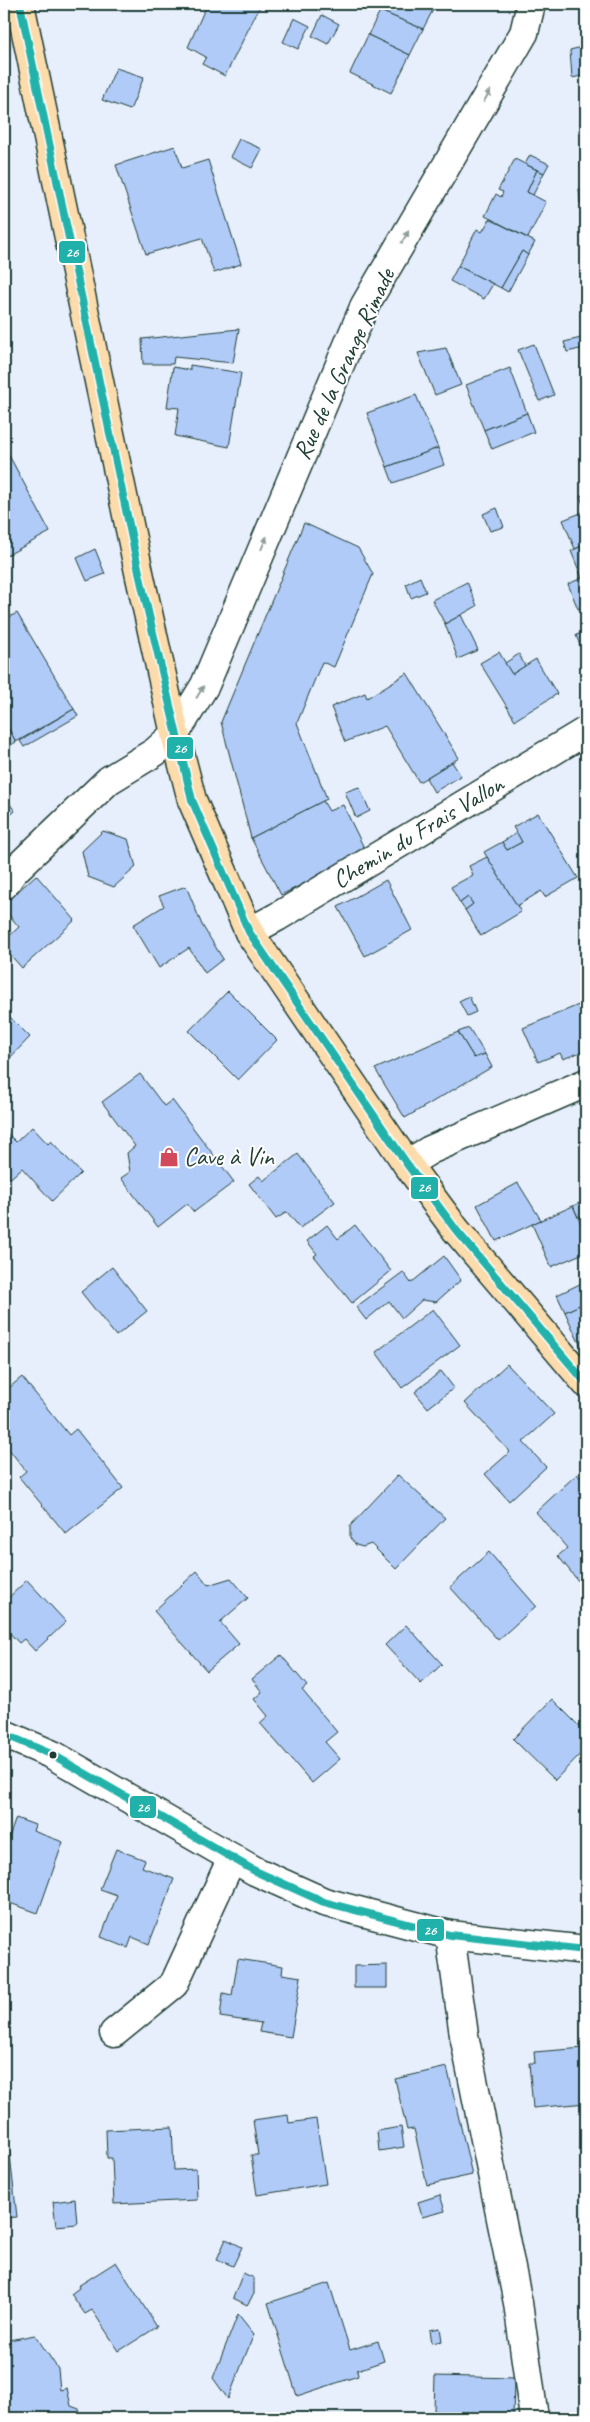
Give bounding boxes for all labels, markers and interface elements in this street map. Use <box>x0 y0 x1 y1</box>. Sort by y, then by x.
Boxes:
one-way arrow <box>482 90 491 103</box>
one-way arrow <box>400 230 409 243</box>
line badge: 26 <box>58 240 86 264</box>
text: 26 <box>66 244 80 261</box>
street label: Rue de la Grange Rimade <box>286 262 403 465</box>
one-way arrow <box>261 536 269 550</box>
one-way arrow <box>196 686 205 699</box>
line badge: 26 <box>166 736 194 760</box>
text: 26 <box>174 740 188 757</box>
street label: Chemin du Frais Vallon <box>326 767 511 896</box>
place label: Cave à Vin <box>184 1141 275 1173</box>
shop icon: Cave à Vin <box>158 1146 180 1168</box>
line badge: 26 <box>410 1176 439 1200</box>
text: 26 <box>418 1179 432 1196</box>
unlabelled marker <box>48 1750 58 1760</box>
line badge: 26 <box>129 1795 157 1819</box>
text: 26 <box>137 1799 151 1816</box>
line badge: 26 <box>416 1918 445 1942</box>
text: 26 <box>424 1922 438 1939</box>

